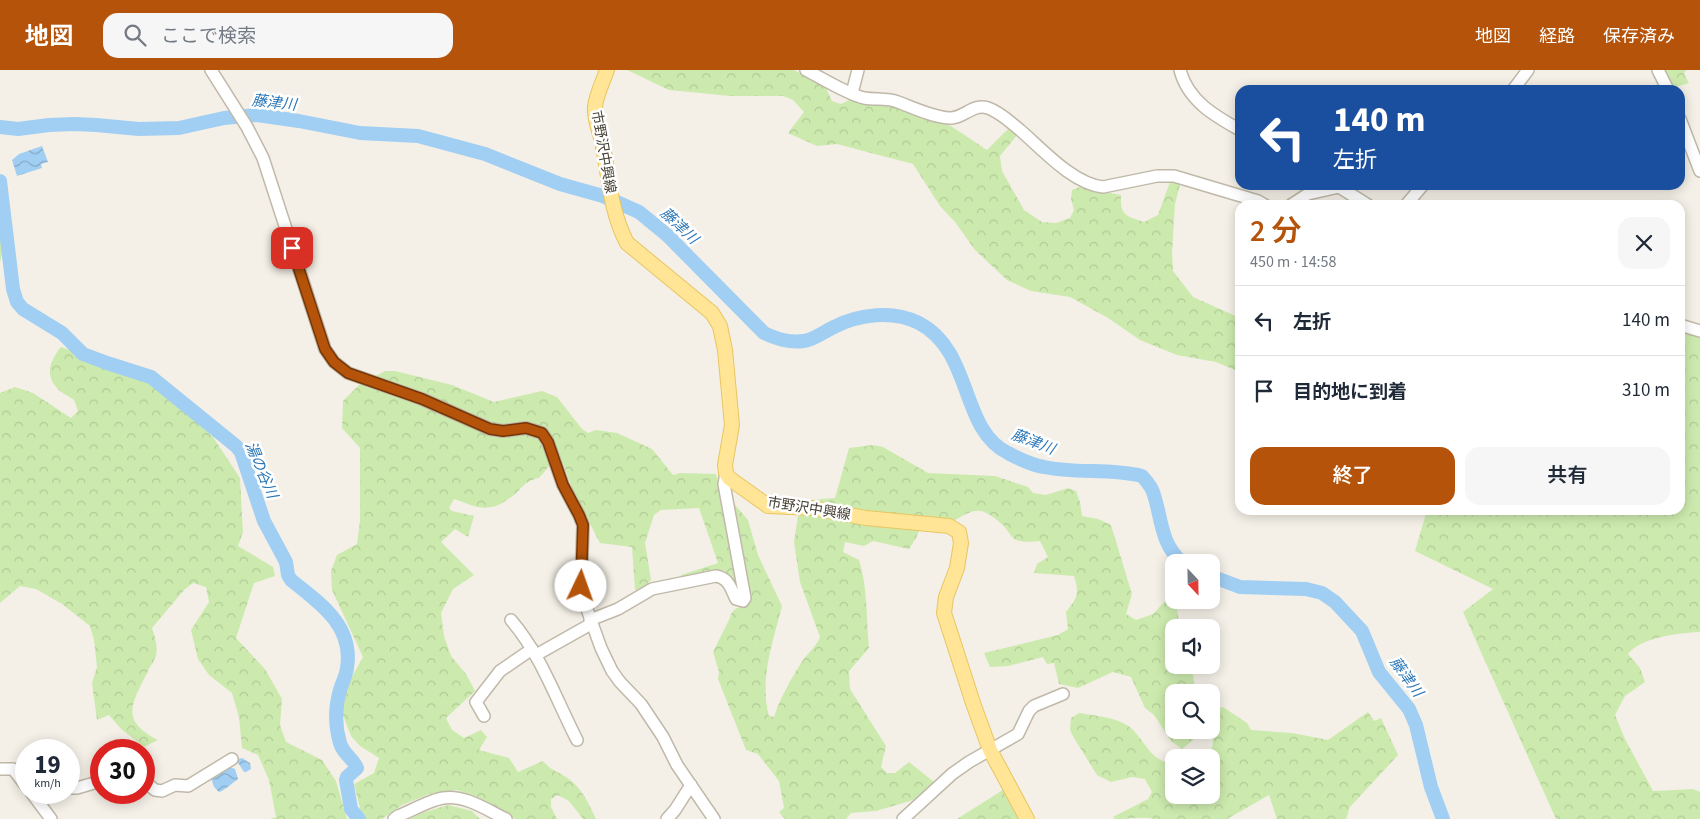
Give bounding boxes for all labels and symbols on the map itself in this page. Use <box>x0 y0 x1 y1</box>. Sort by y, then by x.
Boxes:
water label: 藤津川 <box>251 90 299 116</box>
street label: 市野沢中興線 <box>586 109 620 195</box>
water label: 藤津川 <box>655 203 704 250</box>
pin <box>271 227 313 269</box>
water label: 藤津川 <box>1008 424 1060 461</box>
water label: 湯の谷川 <box>240 438 283 504</box>
street label: 市野沢中興線 <box>766 493 852 525</box>
north arrow <box>1165 554 1220 609</box>
position arrow <box>554 559 606 611</box>
water label: 藤津川 <box>1384 653 1429 703</box>
speed limit sign: 30 <box>90 739 155 804</box>

